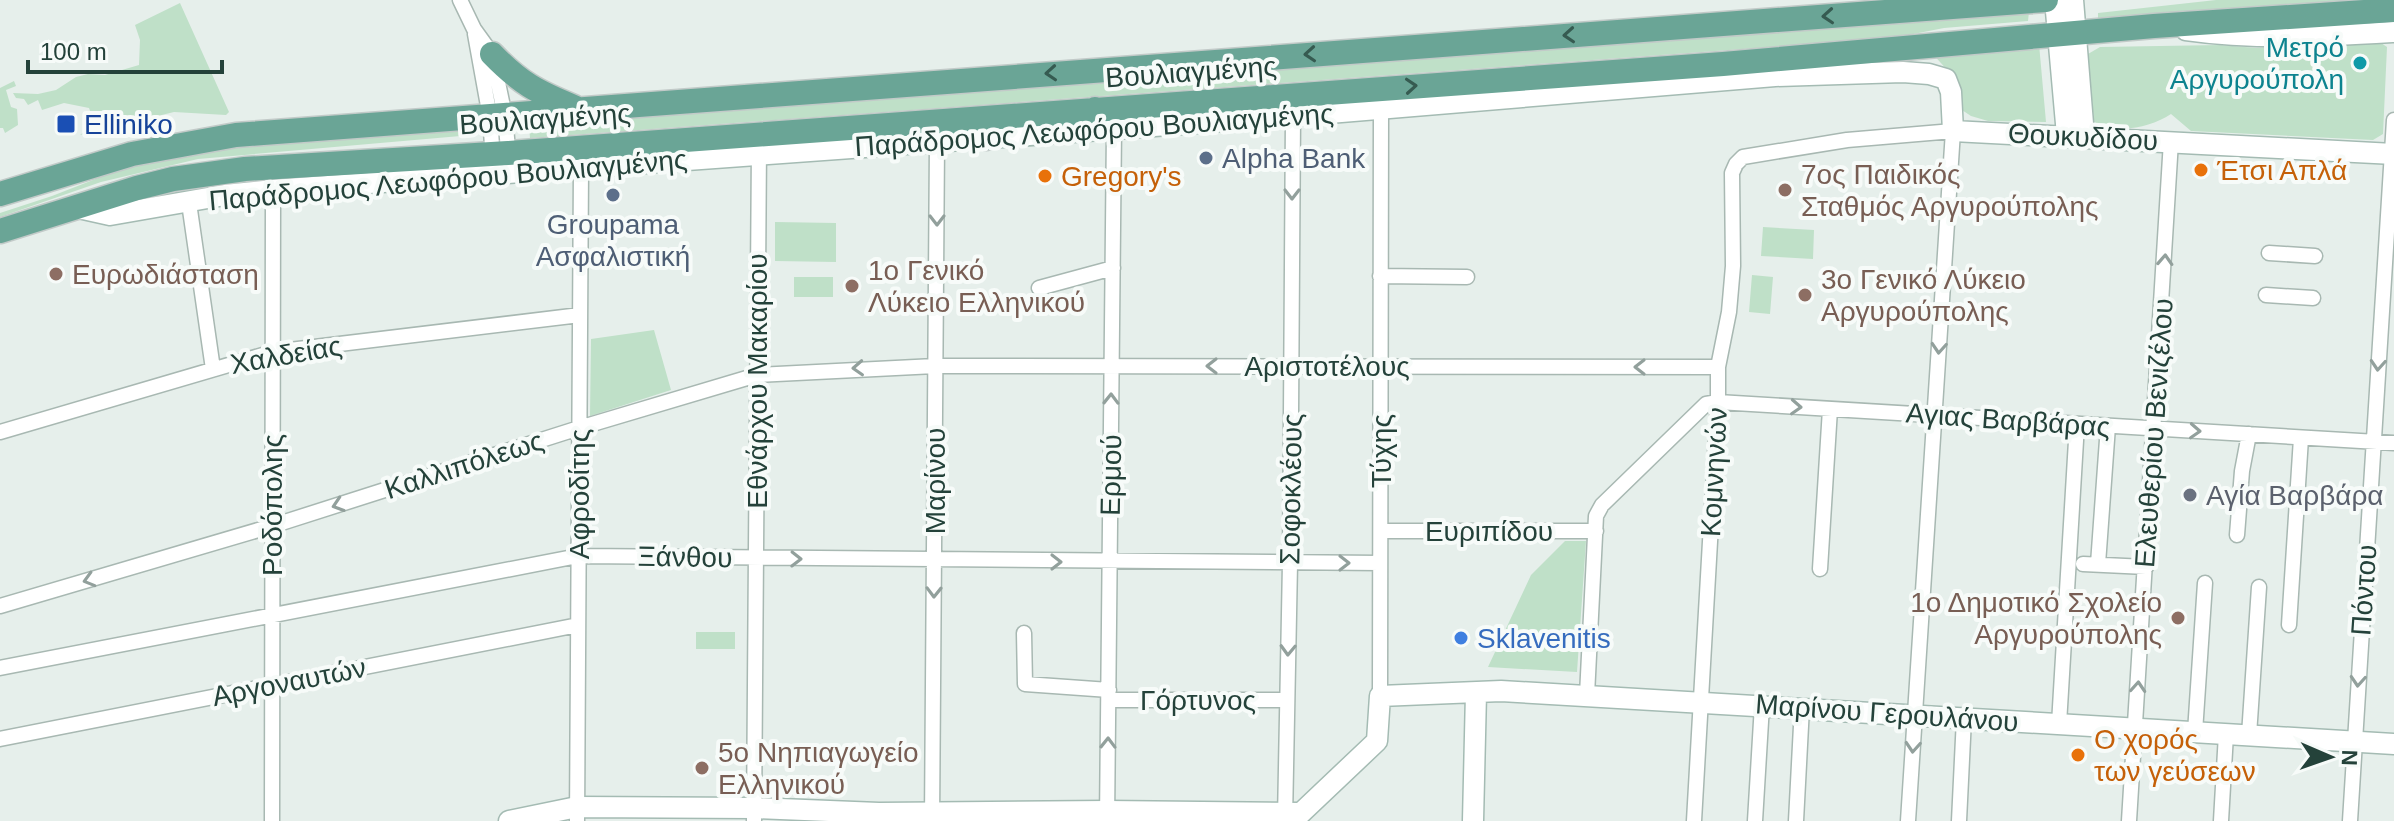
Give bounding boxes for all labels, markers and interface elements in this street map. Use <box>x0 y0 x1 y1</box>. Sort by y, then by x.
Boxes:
one-way arrow <box>1822 7 1835 24</box>
scale bar <box>28 24 222 74</box>
one-way arrow <box>1562 26 1575 43</box>
place label: Μετρό Αργυρούπολη <box>2170 32 2344 95</box>
text: 100 m <box>40 38 107 65</box>
one-way arrow <box>1303 45 1316 62</box>
street label: Βουλιαγμένης <box>1104 51 1278 93</box>
marker: Μετρό Αργυρούπολη <box>2351 54 2369 72</box>
one-way arrow <box>1044 64 1057 81</box>
one-way arrow <box>1405 78 1418 95</box>
street label: Βουλιαγμένης <box>458 98 632 140</box>
street label: Παράδρομος Λεωφόρου Βουλιαγμένης <box>853 98 1335 162</box>
place label: Elliniko <box>84 109 173 140</box>
marker: Elliniko <box>55 113 77 135</box>
street label: Θουκυδίδου <box>2007 118 2159 156</box>
place label: Alpha Bank <box>1222 143 1366 174</box>
street label: Παράδρομος Λεωφόρου Βουλιαγμένης <box>208 144 688 216</box>
marker: Alpha Bank <box>1197 149 1215 167</box>
place label: Έτσι Απλά <box>2216 155 2347 186</box>
place label: 7ος Παιδικός Σταθμός Αργυρούπολης <box>1801 159 2099 222</box>
place label: Gregory's <box>1061 161 1182 192</box>
marker: Έτσι Απλά <box>2192 161 2210 179</box>
marker: Gregory's <box>1036 167 1054 185</box>
marker: 7ος Παιδικός Σταθμός Αργυρούπολης <box>1776 181 1794 199</box>
marker: Groupama Ασφαλιστική <box>604 186 622 204</box>
one-way arrow <box>1283 188 1301 201</box>
place label: Groupama Ασφαλιστική <box>536 209 690 272</box>
one-way arrow <box>928 214 945 227</box>
street label: Εθνάρχου Μακαρίου <box>742 253 773 509</box>
one-way arrow <box>2156 253 2173 266</box>
place label: 1ο Γενικό Λύκειο Ελληνικού <box>868 255 1085 318</box>
place label: Ευρωδιάσταση <box>72 259 259 290</box>
place label: 3ο Γενικό Λύκειο Αργυρούπολης <box>1821 264 2026 327</box>
marker: Ευρωδιάσταση <box>47 265 65 283</box>
marker: 1ο Γενικό Λύκειο Ελληνικού <box>843 277 861 295</box>
marker: 3ο Γενικό Λύκειο Αργυρούπολης <box>1796 286 1814 304</box>
street label: Ελευθερίου Βενιζέλου <box>2129 297 2179 569</box>
street label: Χαλδείας <box>228 330 344 380</box>
one-way arrow <box>1930 342 1947 355</box>
street label: Αριστοτέλους <box>1244 351 1410 382</box>
one-way arrow <box>1205 357 1218 375</box>
one-way arrow <box>1633 358 1646 376</box>
one-way arrow <box>851 359 864 376</box>
one-way arrow <box>2370 359 2387 372</box>
one-way arrow <box>1102 392 1120 405</box>
street label: Αγιας Βαρβάρας <box>1905 397 2111 443</box>
one-way arrow <box>1790 398 1803 415</box>
street label: Κομνηνών <box>1695 407 1733 537</box>
street label: Σοφοκλέους <box>1274 413 1308 565</box>
street label: Τύχης <box>1366 414 1397 488</box>
one-way arrow <box>2189 422 2202 439</box>
street label: Καλλιπόλεως <box>381 425 547 505</box>
street label: Μαρίνου <box>920 428 951 534</box>
street label: Αφροδίτης <box>564 429 595 559</box>
street label: Ροδόπολης <box>257 434 288 576</box>
street label: Ερμού <box>1095 434 1127 516</box>
place label: Αγία Βαρβάρα <box>2206 480 2384 511</box>
marker: Αγία Βαρβάρα <box>2181 486 2199 504</box>
one-way arrow <box>331 496 345 512</box>
street label: Ευριπίδου <box>1425 516 1553 547</box>
street label: Ξάνθου <box>637 541 733 573</box>
street label: Πόντου <box>2345 543 2383 637</box>
one-way arrow <box>790 550 803 567</box>
one-way arrow <box>1050 553 1063 570</box>
one-way arrow <box>1338 554 1351 572</box>
one-way arrow <box>82 571 96 587</box>
one-way arrow <box>925 586 943 599</box>
place label: 1ο Δημοτικό Σχολείο Αργυρούπολης <box>1910 587 2162 650</box>
marker: 1ο Δημοτικό Σχολείο Αργυρούπολης <box>2169 609 2187 627</box>
place label: Sklavenitis <box>1477 623 1611 654</box>
marker: Sklavenitis <box>1452 629 1470 647</box>
one-way arrow <box>1279 644 1296 657</box>
street label: Αργοναυτών <box>209 652 369 712</box>
one-way arrow <box>2350 675 2367 688</box>
one-way arrow <box>2129 680 2146 693</box>
street label: Γόρτυνος <box>1140 685 1256 716</box>
street label: Μαρίνου Γερουλάνου <box>1754 688 2020 738</box>
north arrow <box>2290 717 2370 797</box>
place label: Ο χορός των γεύσεων <box>2094 724 2256 787</box>
one-way arrow <box>1100 736 1117 749</box>
place label: 5ο Νηπιαγωγείο Ελληνικού <box>718 737 919 800</box>
one-way arrow <box>1905 741 1922 754</box>
marker: Ο χορός των γεύσεων <box>2069 746 2087 764</box>
text: N <box>2337 749 2362 766</box>
marker: 5ο Νηπιαγωγείο Ελληνικού <box>693 759 711 777</box>

